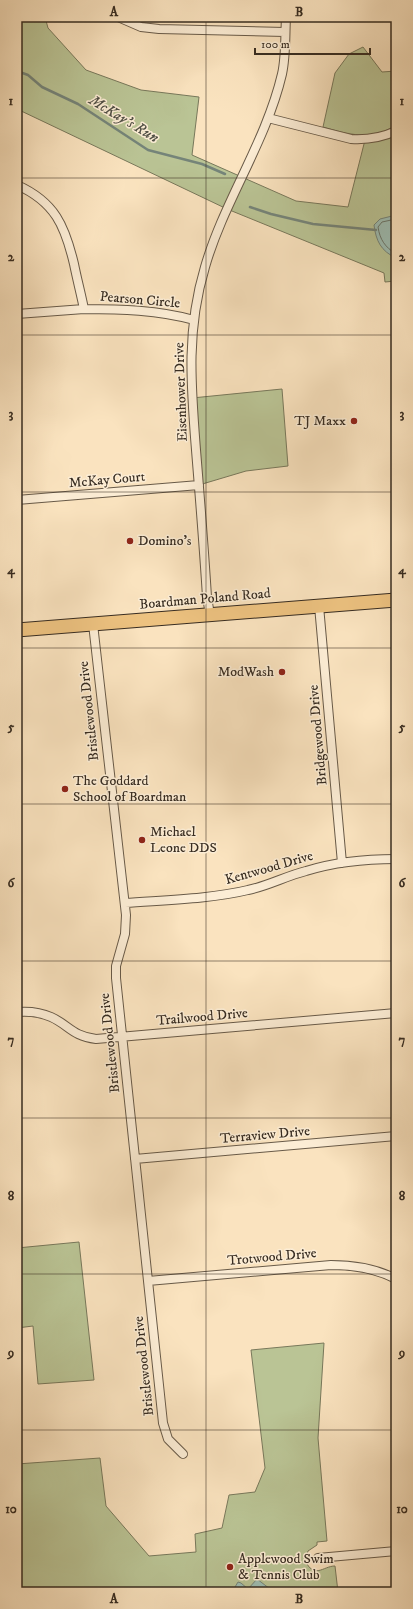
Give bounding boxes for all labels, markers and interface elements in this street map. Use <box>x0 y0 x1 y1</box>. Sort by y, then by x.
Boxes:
text: A <box>109 4 119 20</box>
text: B <box>295 4 303 20</box>
scale bar <box>255 30 370 56</box>
text: 100 m <box>261 37 290 52</box>
water label: McKay's Run <box>85 90 163 147</box>
text: 1 <box>9 93 14 109</box>
text: 1 <box>400 93 405 109</box>
text: 2 <box>8 249 15 265</box>
text: 2 <box>399 249 406 265</box>
street label: Pearson Circle <box>99 288 181 312</box>
street label: Eisenhower Drive <box>170 342 192 442</box>
text: 3 <box>9 406 14 422</box>
text: 3 <box>400 406 405 422</box>
place label: TJ Maxx <box>294 412 346 430</box>
marker: TJ Maxx <box>349 416 359 426</box>
street label: McKay Court <box>68 468 146 492</box>
place label: Domino's <box>138 532 192 550</box>
marker: Domino's <box>125 536 135 546</box>
text: 4 <box>6 562 15 579</box>
text: 4 <box>397 562 406 579</box>
street label: Boardman Poland Road <box>139 584 271 614</box>
street label: Bristlewood Drive <box>75 660 103 762</box>
place label: ModWash <box>218 663 275 681</box>
marker: ModWash <box>277 667 287 677</box>
street label: Bridgewood Drive <box>305 684 331 786</box>
text: 5 <box>7 719 15 735</box>
text: 5 <box>398 719 406 735</box>
place label: The Goddard School of Boardman <box>73 772 187 806</box>
marker: The Goddard School of Boardman <box>60 784 70 794</box>
place label: Michael Leone DDS <box>150 823 217 857</box>
marker: Michael Leone DDS <box>137 835 147 845</box>
street label: Kentwood Drive <box>223 847 315 889</box>
text: 6 <box>8 875 16 891</box>
text: 6 <box>399 875 407 891</box>
street label: Bristlewood Drive <box>96 992 124 1094</box>
street label: Trailwood Drive <box>156 1004 249 1030</box>
text: 7 <box>8 1032 15 1048</box>
text: 7 <box>399 1032 406 1048</box>
street label: Terraview Drive <box>219 1122 311 1148</box>
text: 8 <box>8 1188 15 1204</box>
text: 8 <box>399 1188 406 1204</box>
street label: Trotwood Drive <box>227 1244 318 1270</box>
street label: Bristlewood Drive <box>130 1315 158 1417</box>
text: 9 <box>7 1345 14 1361</box>
text: 9 <box>398 1345 405 1361</box>
text: 10 <box>5 1501 17 1517</box>
text: 10 <box>396 1501 408 1517</box>
place label: Applewood Swim & Tennis Club <box>238 1550 334 1584</box>
marker: Applewood Swim & Tennis Club <box>225 1562 235 1572</box>
text: A <box>109 1591 119 1607</box>
text: B <box>295 1591 303 1607</box>

